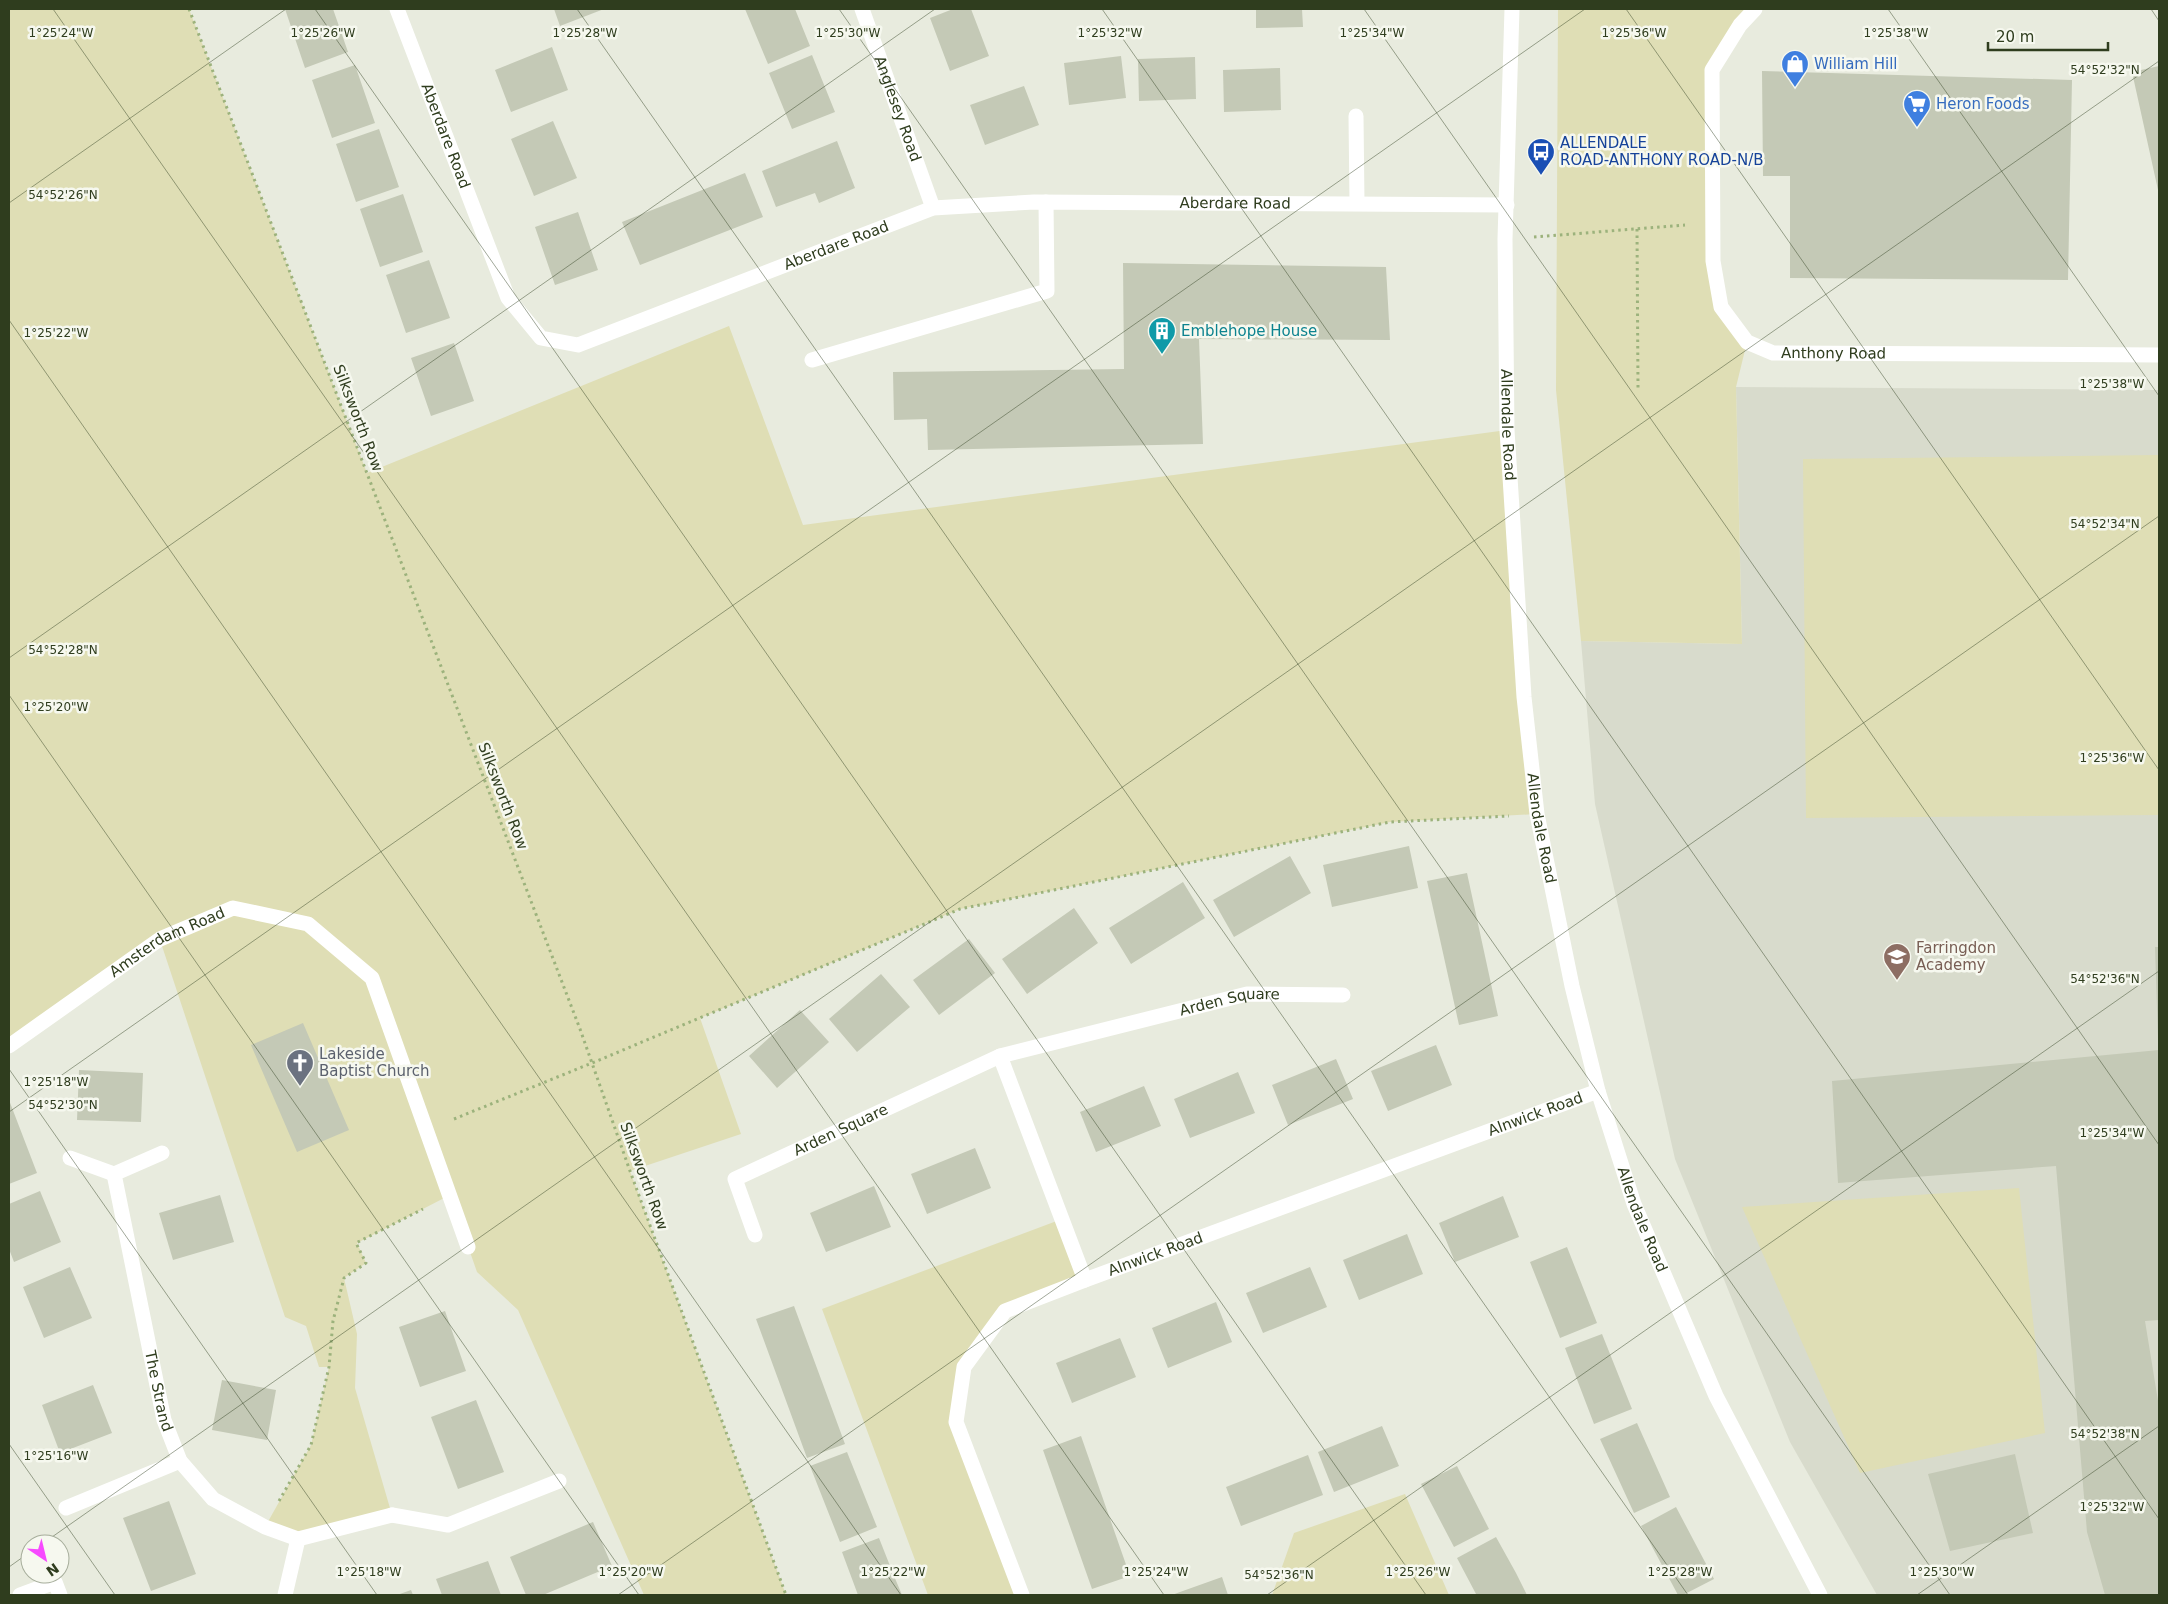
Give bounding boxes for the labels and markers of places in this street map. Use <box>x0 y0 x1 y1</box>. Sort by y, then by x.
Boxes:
shop icon: William Hill <box>1780 49 1810 88</box>
place label: William Hill <box>1814 55 1898 73</box>
supermarket icon: Heron Foods <box>1902 89 1932 128</box>
place label: Heron Foods <box>1936 95 2030 113</box>
place label: ALLENDALE ROAD-ANTHONY ROAD-N/B <box>1560 134 1764 169</box>
bus stop icon: ALLENDALE ROAD-ANTHONY ROAD-N/B <box>1526 137 1556 176</box>
building icon: Emblehope House <box>1147 316 1177 355</box>
place label: Emblehope House <box>1181 322 1317 340</box>
place label: Farringdon Academy <box>1916 939 1996 974</box>
school or university icon: Farringdon Academy <box>1882 942 1912 981</box>
place label: Lakeside Baptist Church <box>319 1045 430 1080</box>
church icon: Lakeside Baptist Church <box>285 1048 315 1087</box>

